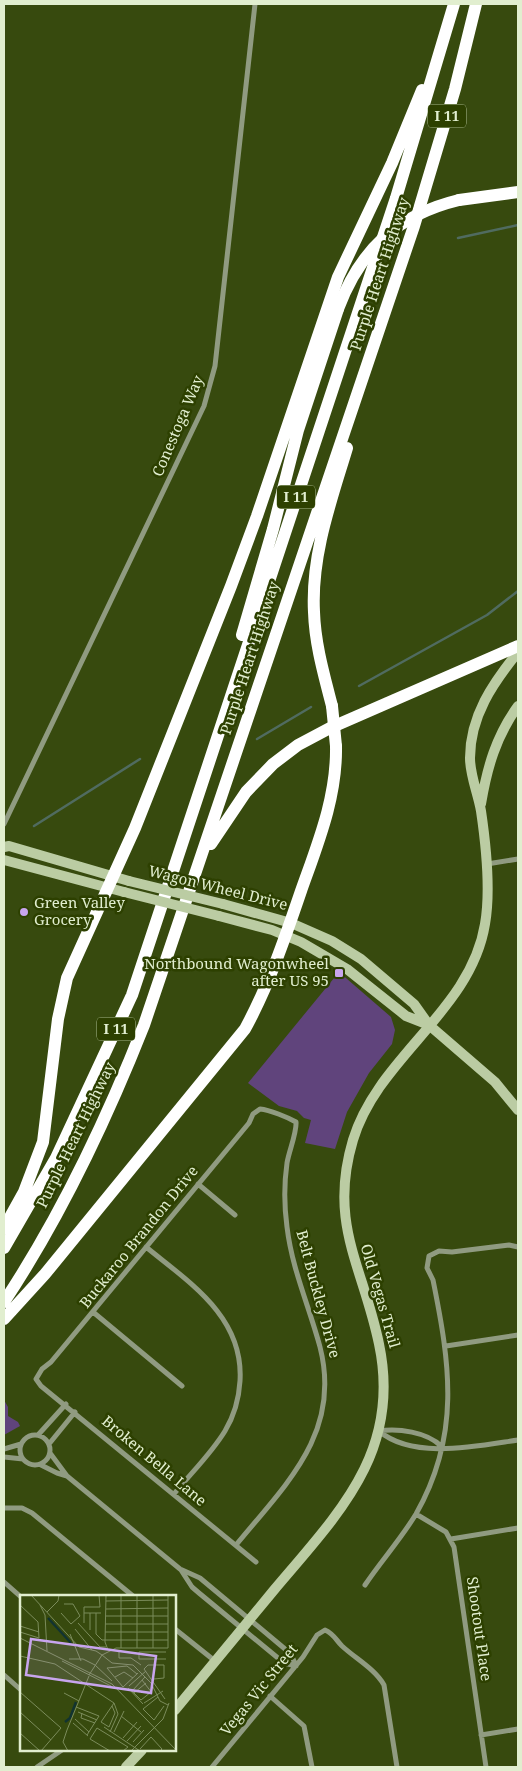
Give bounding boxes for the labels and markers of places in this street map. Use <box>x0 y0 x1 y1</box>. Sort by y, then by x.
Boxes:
place label: Green Valley Grocery <box>34 892 125 929</box>
marker: Green Valley Grocery <box>18 906 30 918</box>
place label: Northbound Wagonwheel after US 95 <box>144 953 329 990</box>
marker: Northbound Wagonwheel after US 95 <box>333 967 345 979</box>

